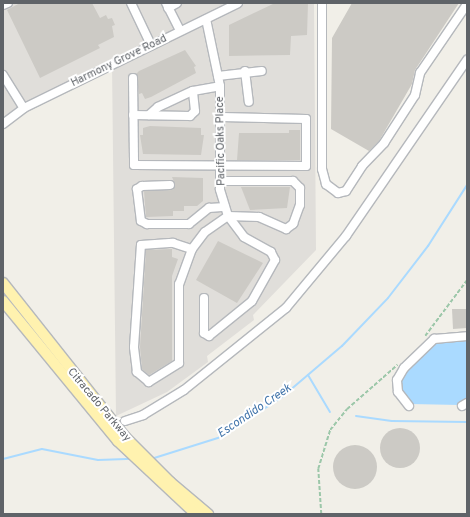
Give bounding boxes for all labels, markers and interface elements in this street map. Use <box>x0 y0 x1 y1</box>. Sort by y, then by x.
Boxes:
street label: Harmony Grove Road <box>69 32 169 90</box>
street label: Pacific Oaks Place <box>214 96 228 186</box>
street label: Citracado Parkway <box>64 366 134 444</box>
water label: Escondido Creek <box>215 382 295 442</box>

